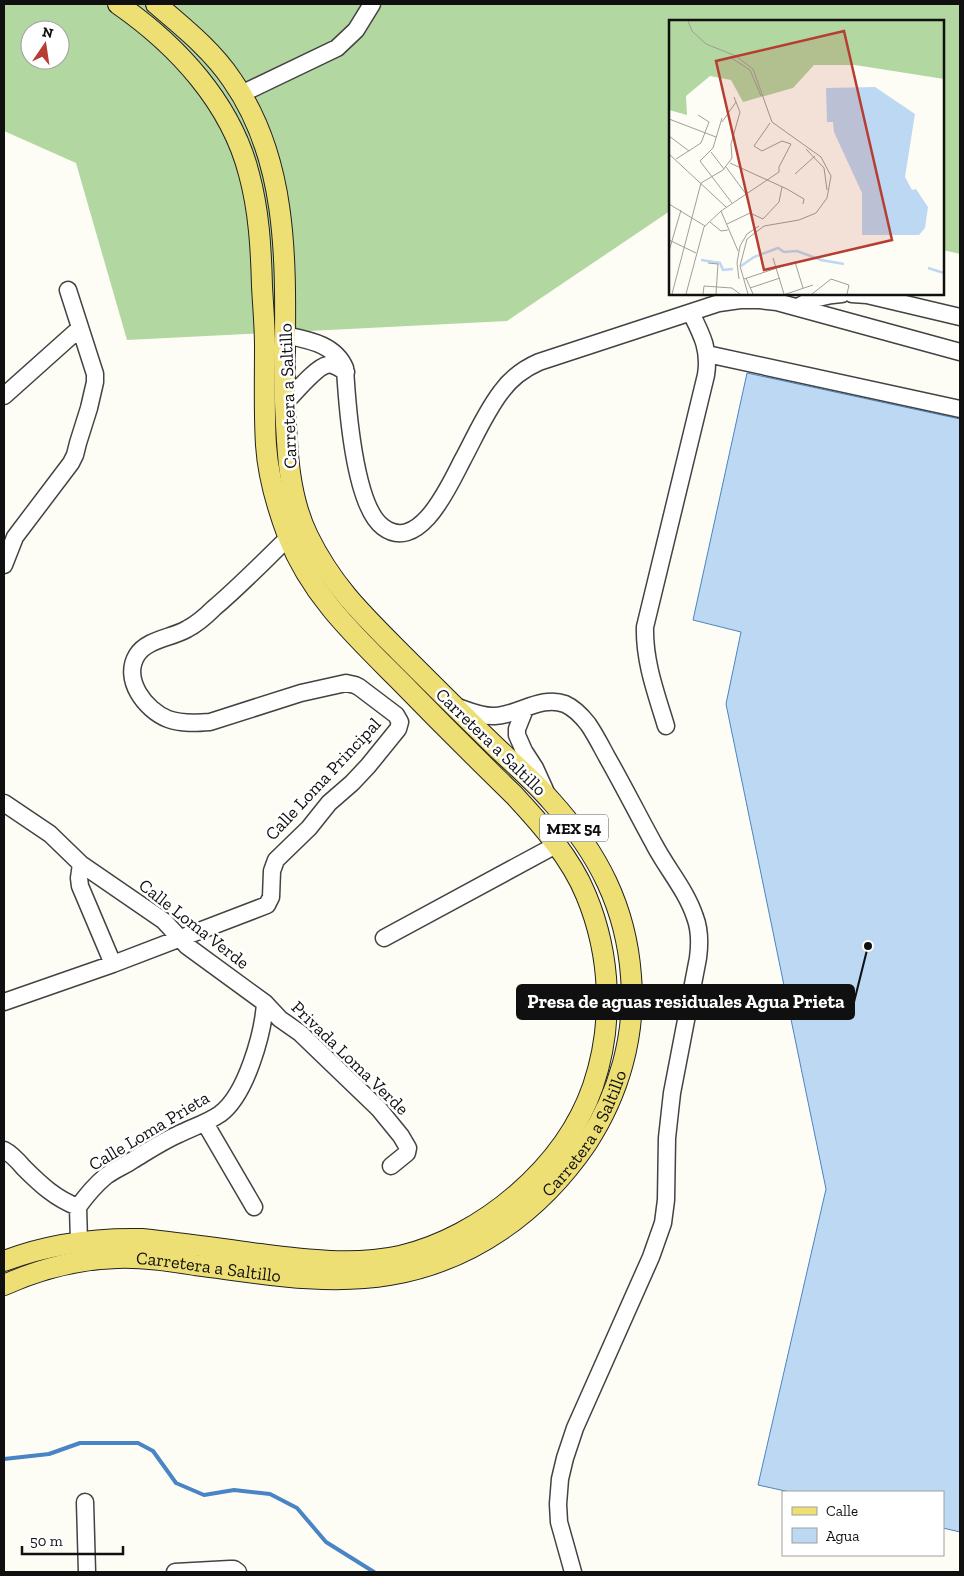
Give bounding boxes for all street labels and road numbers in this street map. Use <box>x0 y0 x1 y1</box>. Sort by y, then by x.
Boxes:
street label: Carretera a Saltillo <box>274 323 302 469</box>
street label: Carretera a Saltillo <box>431 683 551 801</box>
street label: Calle Loma Principal <box>260 713 386 845</box>
road number: MEX 54 <box>540 814 608 841</box>
street label: Calle Loma Verde <box>134 874 254 974</box>
street label: Privada Loma Verde <box>287 996 413 1120</box>
street label: Carretera a Saltillo <box>537 1068 631 1201</box>
street label: Calle Loma Prieta <box>85 1086 213 1176</box>
street label: Carretera a Saltillo <box>135 1247 282 1287</box>

